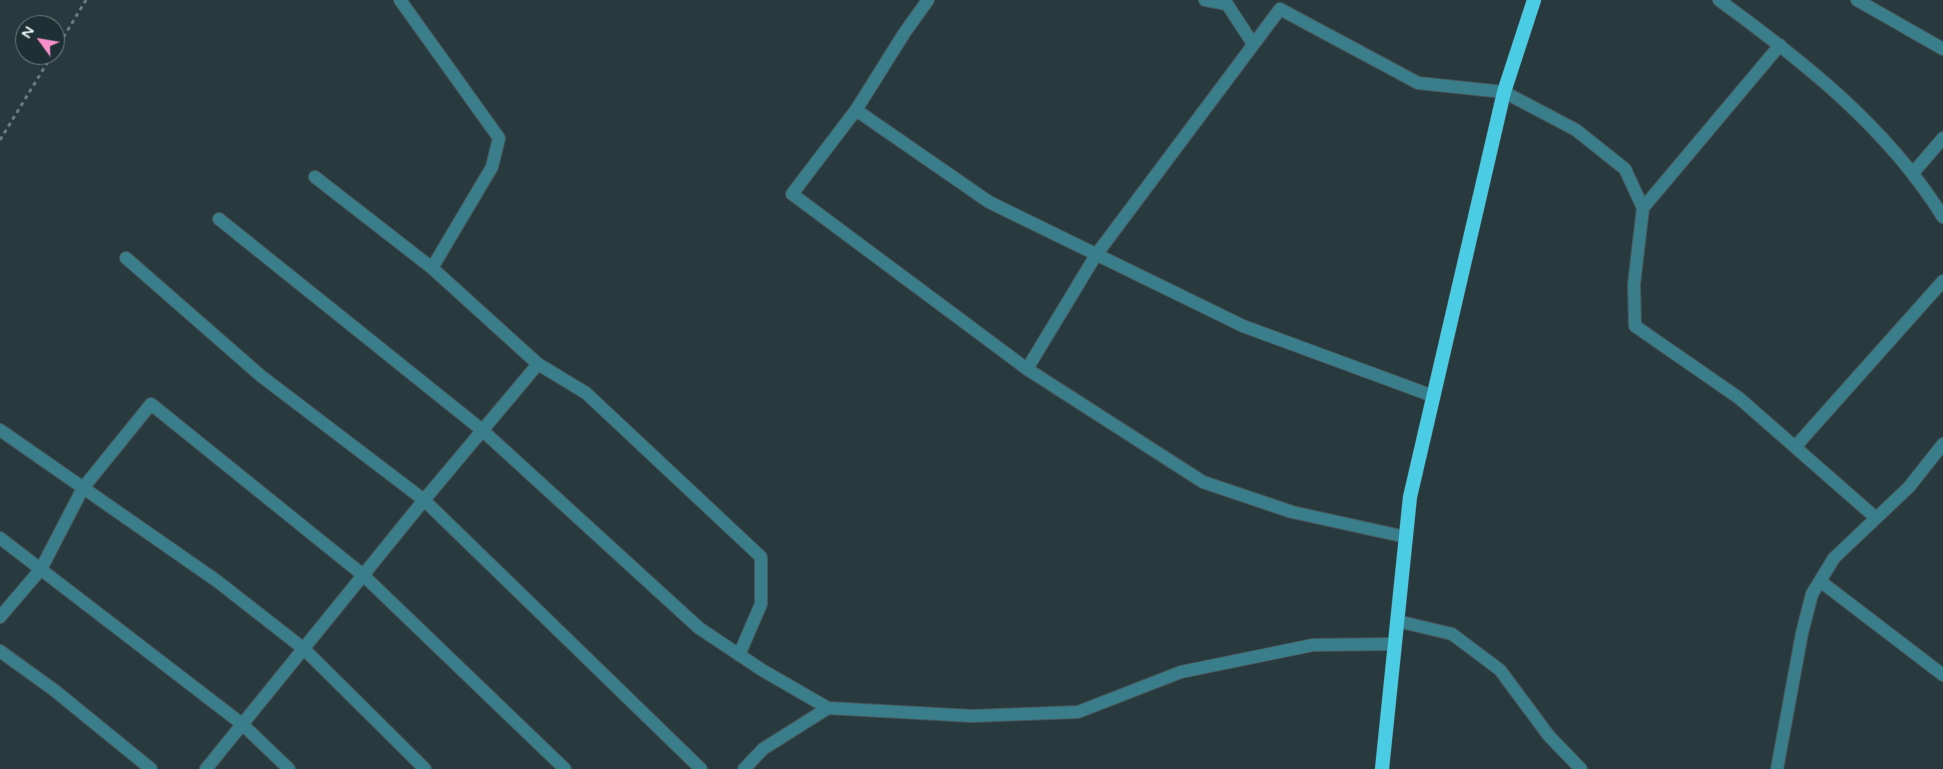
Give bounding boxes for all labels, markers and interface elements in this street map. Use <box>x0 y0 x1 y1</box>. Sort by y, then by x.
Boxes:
north arrow <box>15 15 65 65</box>
text: N <box>18 23 38 42</box>

